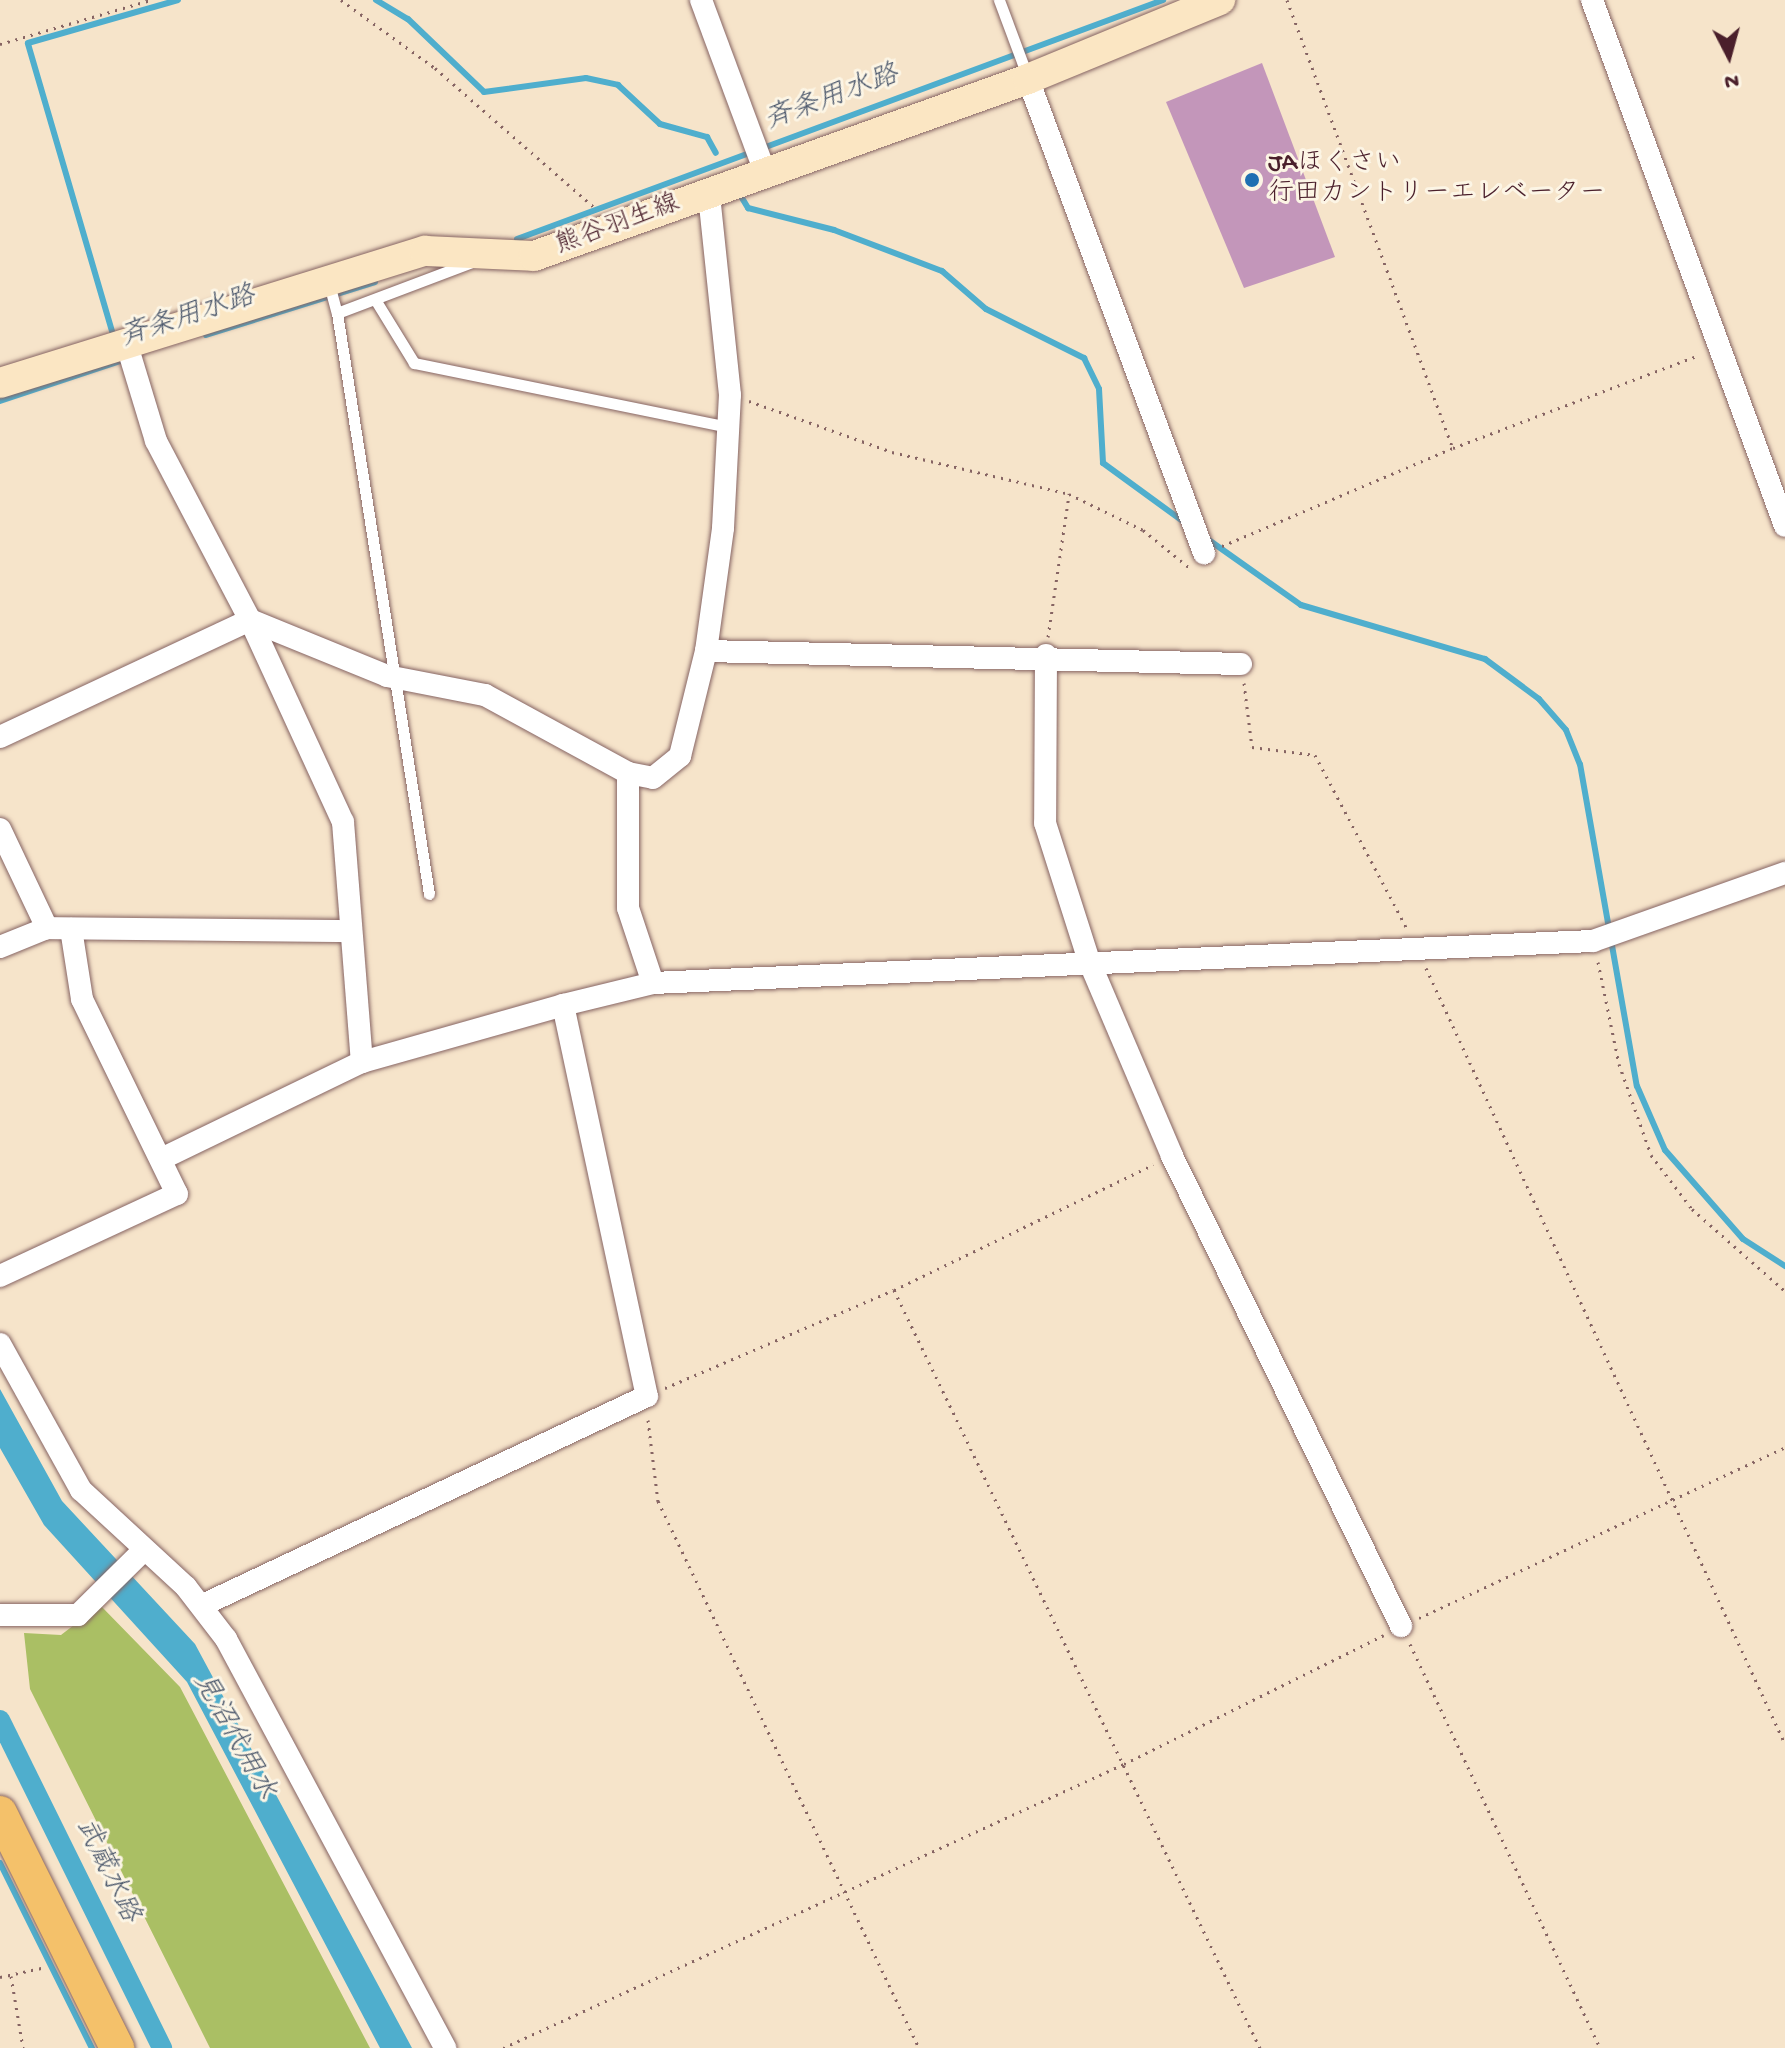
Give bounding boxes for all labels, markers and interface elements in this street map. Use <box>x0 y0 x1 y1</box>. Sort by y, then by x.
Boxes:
north arrow <box>1689 16 1769 96</box>
water label: 斉条用水路 <box>760 59 904 139</box>
text: N <box>1723 66 1740 94</box>
place label: JAほくさい 行田カントリーエレベーター <box>1268 149 1606 210</box>
marker: JAほくさい 行田カントリーエレベーター <box>1243 171 1261 189</box>
street label: 熊谷羽生線 <box>552 189 684 263</box>
water label: 斉条用水路 <box>116 280 260 356</box>
water label: 見沼代用水 <box>184 1668 282 1806</box>
water label: 武蔵水路 <box>66 1813 146 1929</box>

